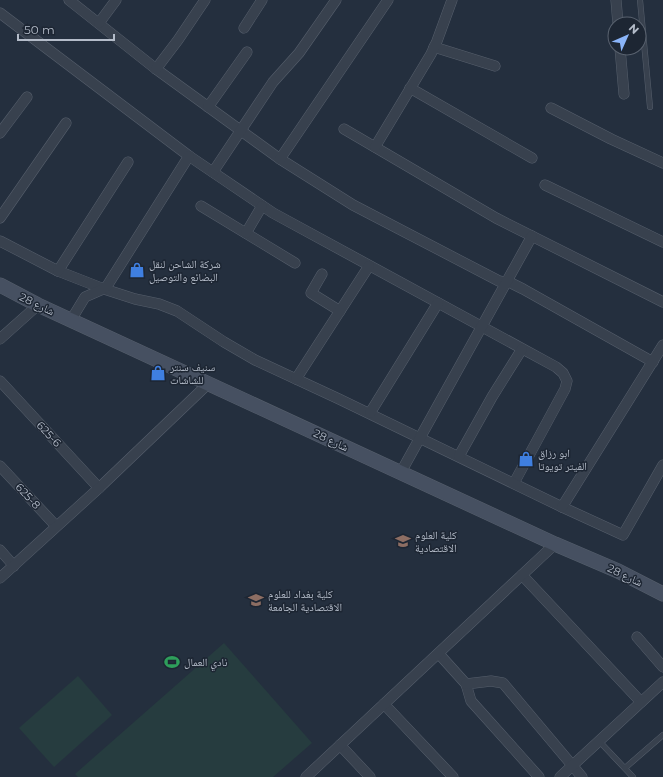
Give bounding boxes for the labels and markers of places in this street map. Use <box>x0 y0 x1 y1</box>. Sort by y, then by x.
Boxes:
place label: شركة الشاحن لنقل البضائع والتوصيل <box>149 257 221 284</box>
shop icon: شركة الشاحن لنقل البضائع والتوصيل <box>128 261 146 279</box>
place label: سنيف سنتر للشاشات <box>169 360 215 387</box>
shop icon: سنيف سنتر للشاشات <box>149 364 167 382</box>
place label: ابو رزاق الفيتر تويوتا <box>538 446 587 473</box>
shop icon: ابو رزاق الفيتر تويوتا <box>517 450 535 468</box>
place label: كلية العلوم الاقتصادية <box>415 528 457 555</box>
school or university icon: كلية العلوم الاقتصادية <box>394 532 412 550</box>
place label: كلية بغداد للعلوم الاقتصادية الجامعة <box>268 587 342 614</box>
school or university icon: كلية بغداد للعلوم الاقتصادية الجامعة <box>247 591 265 609</box>
sports icon: نادي العمال <box>163 653 181 671</box>
place label: نادي العمال <box>184 655 227 671</box>

